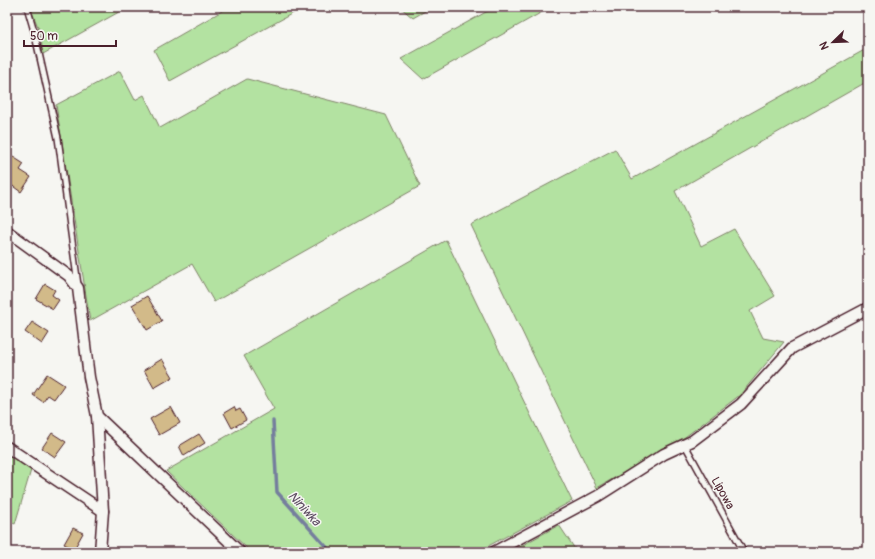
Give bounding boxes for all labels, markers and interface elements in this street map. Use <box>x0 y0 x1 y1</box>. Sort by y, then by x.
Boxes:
scale bar <box>24 22 116 48</box>
north arrow <box>813 22 853 62</box>
text: 50 m <box>30 29 58 44</box>
text: N <box>817 39 832 52</box>
street label: Lipowa <box>708 474 738 512</box>
water label: Niniwka <box>285 488 325 530</box>

